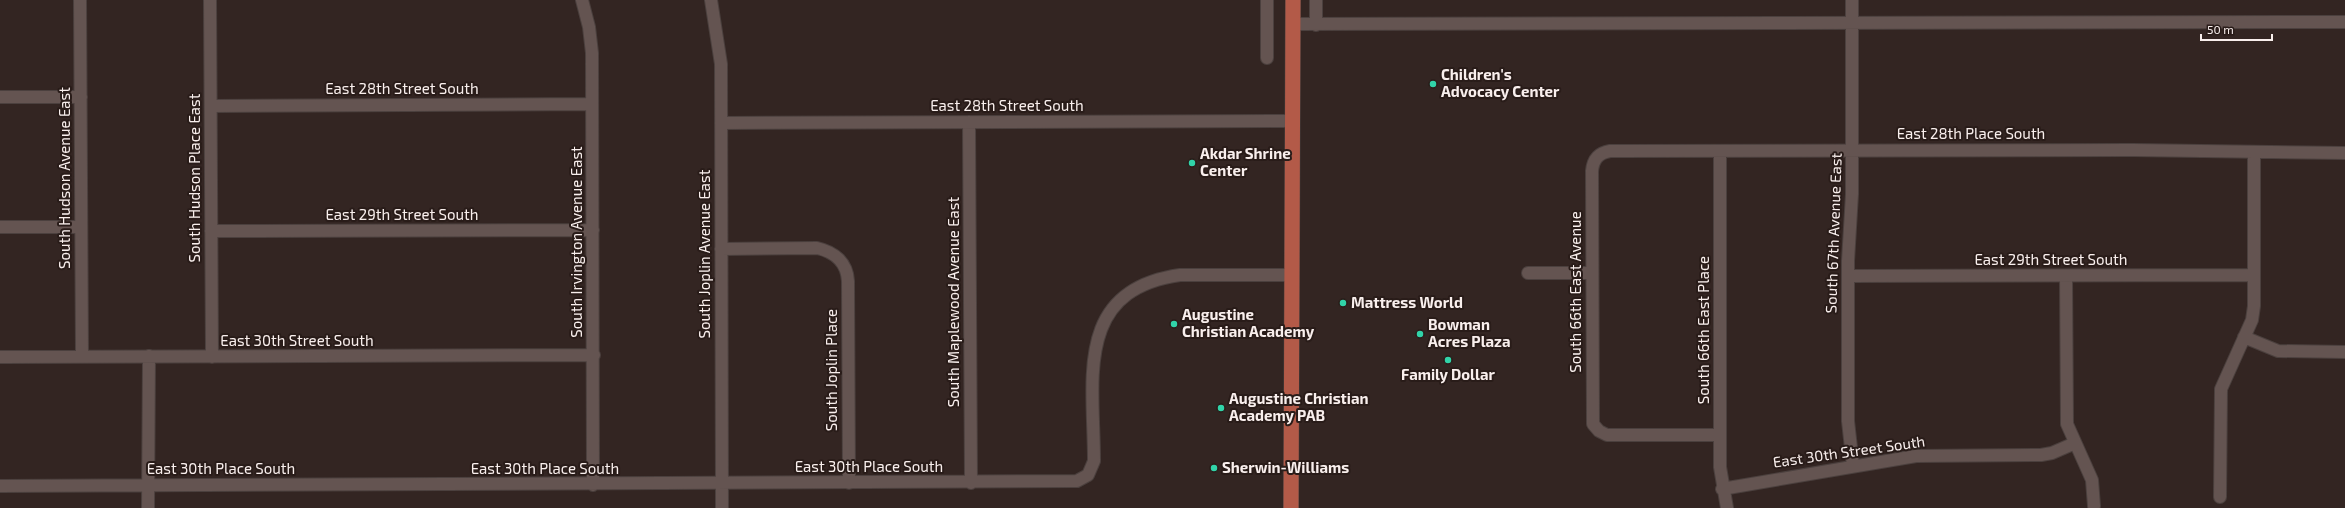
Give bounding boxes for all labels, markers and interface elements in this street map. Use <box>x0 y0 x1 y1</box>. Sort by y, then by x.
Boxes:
scale bar <box>2201 16 2272 42</box>
text: 50 m <box>2207 22 2234 36</box>
place label: Children's Advocacy Center <box>1441 65 1560 101</box>
street label: East 28th Street South <box>325 79 479 97</box>
marker: Children's Advocacy Center <box>1428 79 1438 89</box>
street label: South Hudson Avenue East <box>55 87 73 269</box>
street label: South Hudson Place East <box>185 93 203 262</box>
street label: East 28th Street South <box>930 96 1084 114</box>
street label: East 28th Place South <box>1897 124 2045 142</box>
place label: Akdar Shrine Center <box>1200 144 1291 179</box>
street label: South Irvington Avenue East <box>567 146 585 338</box>
street label: South 67th Avenue East <box>1821 152 1845 313</box>
marker: Akdar Shrine Center <box>1187 158 1197 168</box>
street label: South Joplin Avenue East <box>695 169 713 338</box>
street label: South Maplewood Avenue East <box>944 197 962 407</box>
street label: East 29th Street South <box>325 205 479 223</box>
street label: South 66th East Avenue <box>1566 211 1584 373</box>
street label: East 29th Street South <box>1974 250 2128 268</box>
street label: South 66th East Place <box>1694 256 1712 404</box>
place label: Mattress World <box>1351 293 1463 311</box>
marker: Mattress World <box>1338 298 1348 308</box>
place label: Augustine Christian Academy <box>1182 305 1315 341</box>
street label: South Joplin Place <box>822 309 840 431</box>
place label: Bowman Acres Plaza <box>1428 315 1511 350</box>
marker: Augustine Christian Academy <box>1169 319 1179 329</box>
marker: Bowman Acres Plaza <box>1415 329 1425 339</box>
street label: East 30th Street South <box>220 331 374 349</box>
marker: Family Dollar <box>1443 355 1453 365</box>
place label: Family Dollar <box>1401 365 1495 384</box>
place label: Augustine Christian Academy PAB <box>1229 389 1368 425</box>
marker: Augustine Christian Academy PAB <box>1216 403 1226 413</box>
street label: East 30th Street South <box>1772 431 1926 471</box>
street label: East 30th Place South <box>795 457 943 475</box>
place label: Sherwin-Williams <box>1222 458 1349 476</box>
street label: East 30th Place South <box>147 459 295 477</box>
street label: East 30th Place South <box>471 459 619 477</box>
marker: Sherwin-Williams <box>1209 463 1219 473</box>

